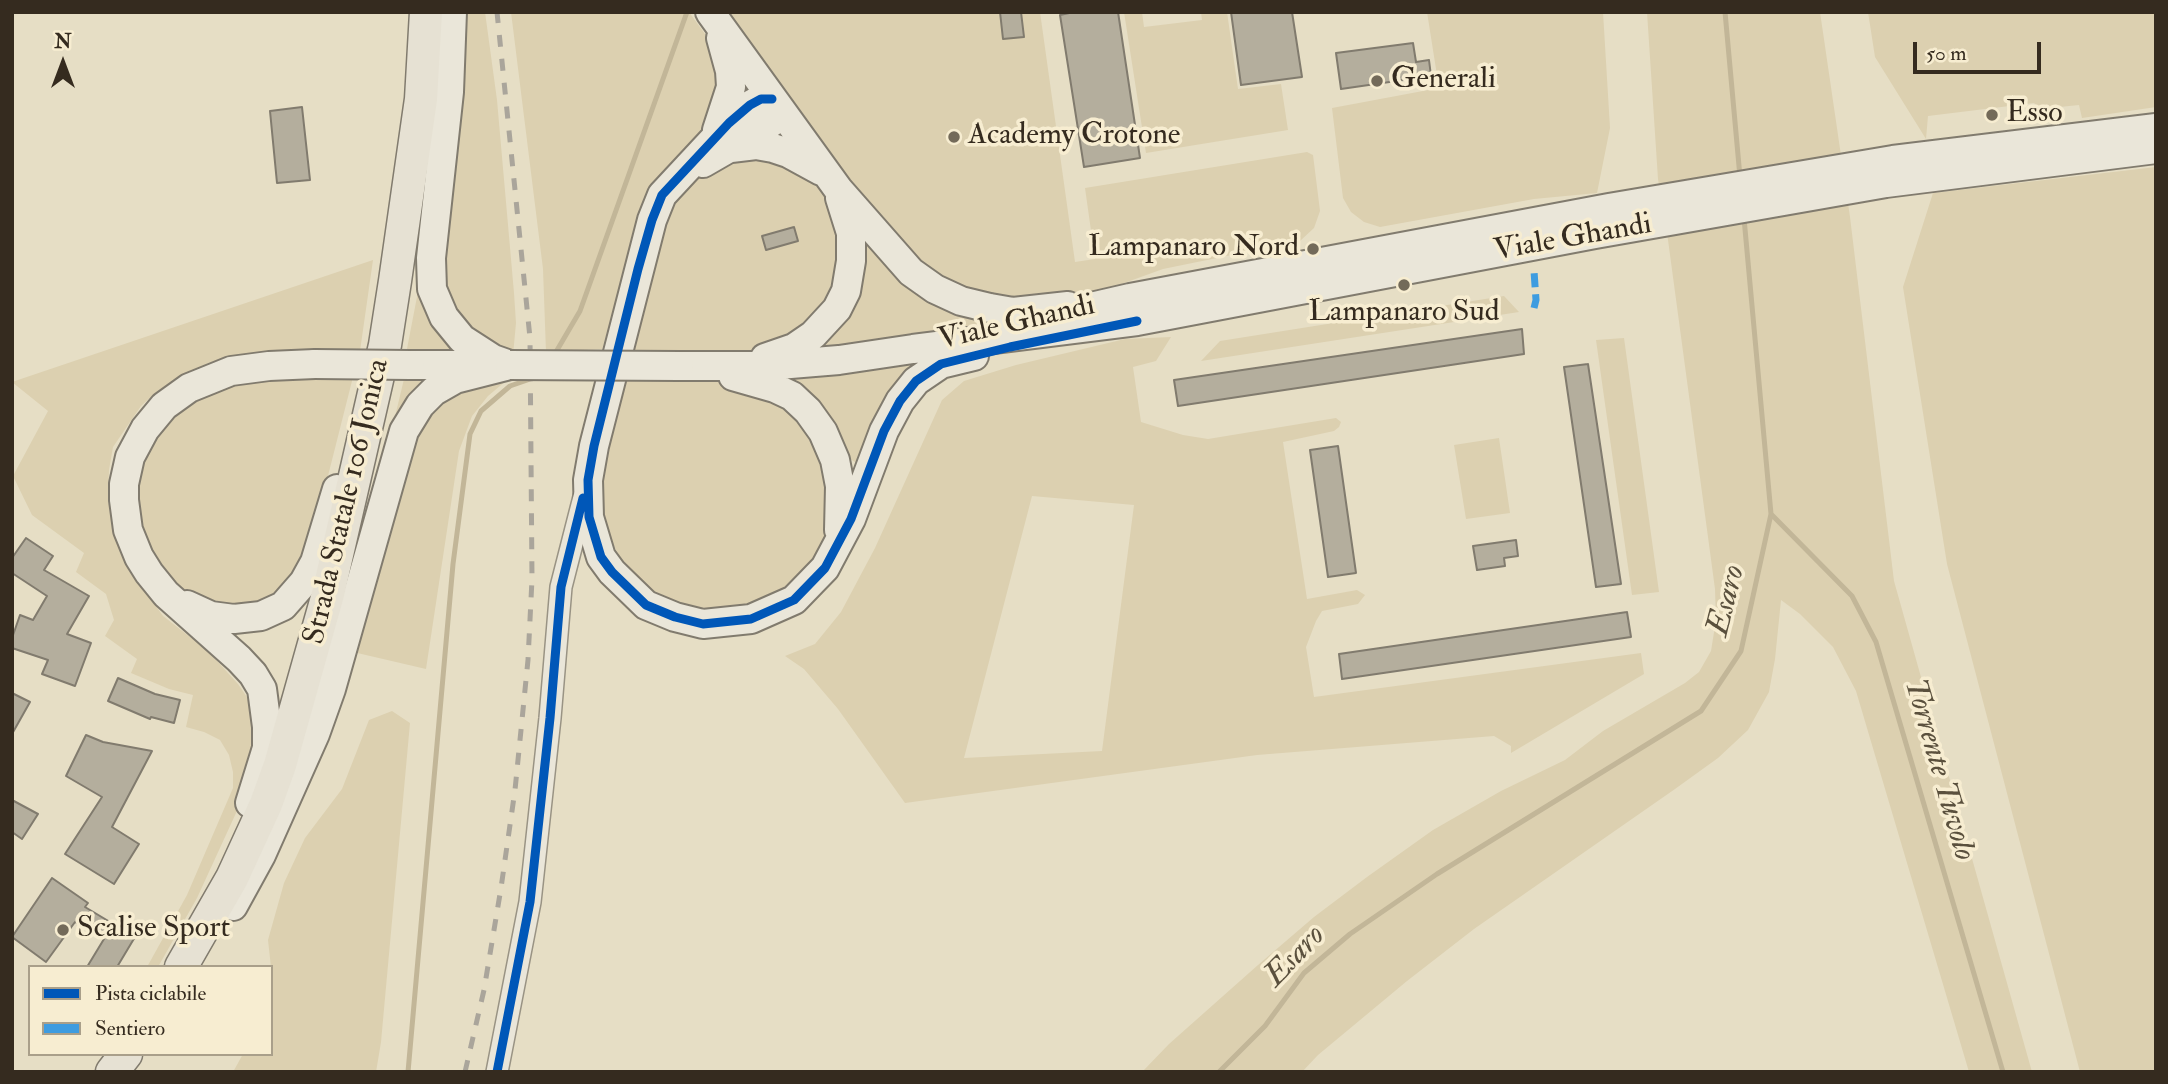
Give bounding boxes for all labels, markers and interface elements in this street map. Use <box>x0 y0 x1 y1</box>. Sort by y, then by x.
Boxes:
north arrow <box>28 28 98 98</box>
scale bar <box>1916 28 2044 72</box>
text: N <box>54 30 72 54</box>
text: 50 m <box>1926 40 1967 67</box>
place label: Generali <box>1391 63 1496 99</box>
marker: Generali <box>1369 73 1385 89</box>
place label: Esso <box>2006 97 2063 133</box>
marker: Esso <box>1984 107 2000 123</box>
place label: Academy Crotone <box>968 119 1180 155</box>
marker: Academy Crotone <box>946 129 962 145</box>
street label: Viale Ghandi <box>1491 207 1655 271</box>
place label: Lampanaro Nord <box>1088 231 1299 267</box>
marker: Lampanaro Nord <box>1305 241 1321 257</box>
marker: Lampanaro Sud <box>1396 277 1412 293</box>
street label: Viale Ghandi <box>935 289 1099 359</box>
place label: Lampanaro Sud <box>1308 296 1500 332</box>
street label: Strada Statale 106 Jonica <box>298 356 398 648</box>
water label: Esaro <box>1701 562 1755 640</box>
water label: Torrente Tuvolo <box>1894 675 1982 865</box>
place label: Scalise Sport <box>77 912 230 948</box>
water label: Esaro <box>1257 918 1335 996</box>
marker: Scalise Sport <box>55 922 71 938</box>
legend <box>28 965 273 1056</box>
text: Pista ciclabile <box>95 980 206 1007</box>
text: Sentiero <box>95 1015 165 1042</box>

